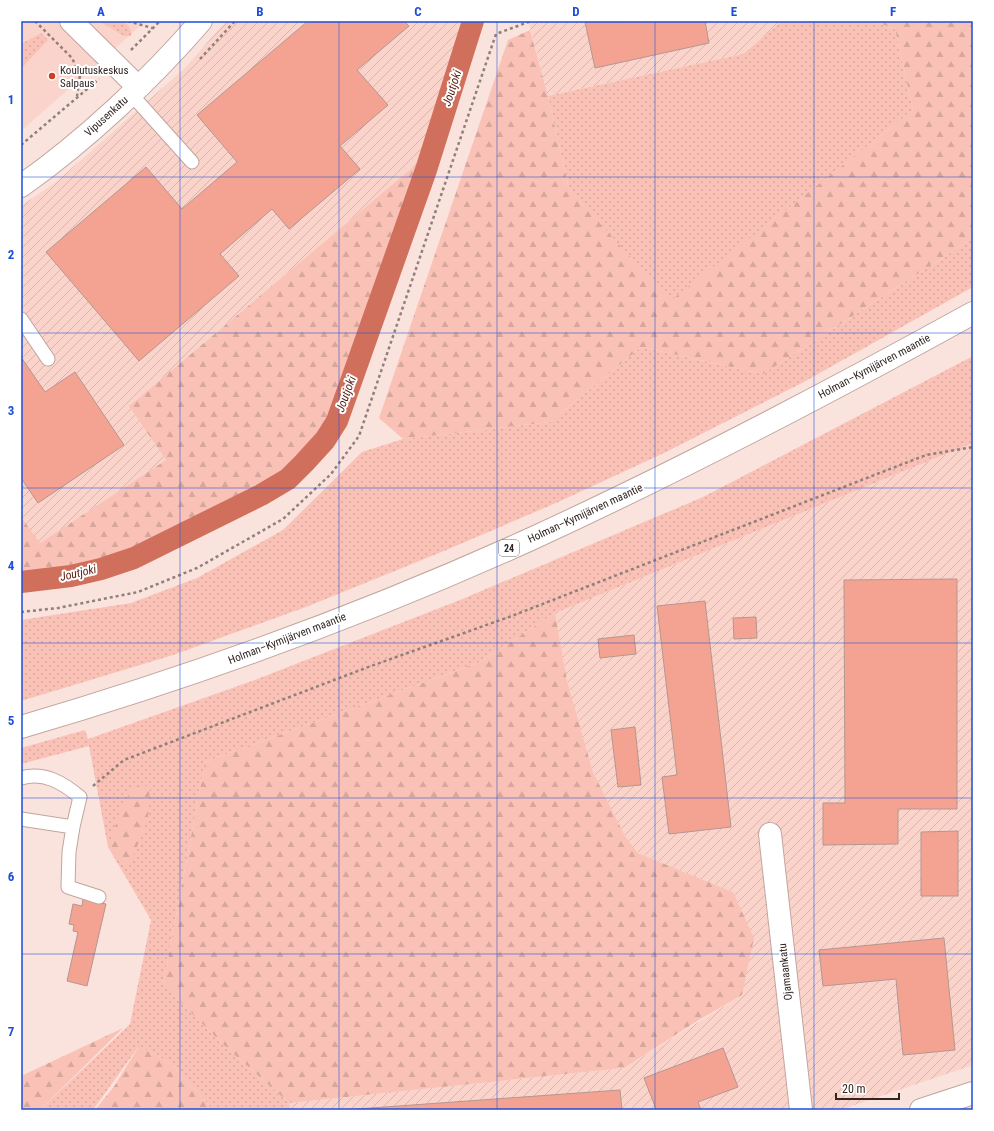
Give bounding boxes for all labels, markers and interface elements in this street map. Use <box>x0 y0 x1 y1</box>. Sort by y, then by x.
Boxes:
text: A <box>97 4 105 19</box>
text: B <box>256 4 264 19</box>
text: C <box>414 4 422 19</box>
text: D <box>572 4 580 19</box>
text: E <box>731 4 738 19</box>
text: F <box>890 4 896 19</box>
place label: Koulutuskeskus Salpaus <box>60 64 128 90</box>
water label: Joutjoki <box>440 68 464 108</box>
marker: Koulutuskeskus Salpaus <box>47 71 57 81</box>
text: 1 <box>8 92 14 107</box>
street label: Vipusenkatu <box>82 94 131 139</box>
text: 2 <box>8 247 15 262</box>
street label: Holman–Kymijärven maantie <box>816 331 933 402</box>
water label: Joutjoki <box>333 374 359 414</box>
text: 3 <box>8 403 14 418</box>
street label: Holman–Kymijärven maantie <box>526 481 645 546</box>
road number: 24 <box>499 540 519 556</box>
text: 4 <box>8 558 15 573</box>
water label: Joutjoki <box>58 562 98 584</box>
street label: Holman–Kymijärven maantie <box>226 610 348 667</box>
text: 5 <box>8 713 15 728</box>
text: 6 <box>8 869 15 884</box>
street label: Ojamaankatu <box>776 943 795 1001</box>
text: 7 <box>8 1024 15 1039</box>
scale bar <box>836 1075 899 1101</box>
text: 20 m <box>842 1082 866 1096</box>

